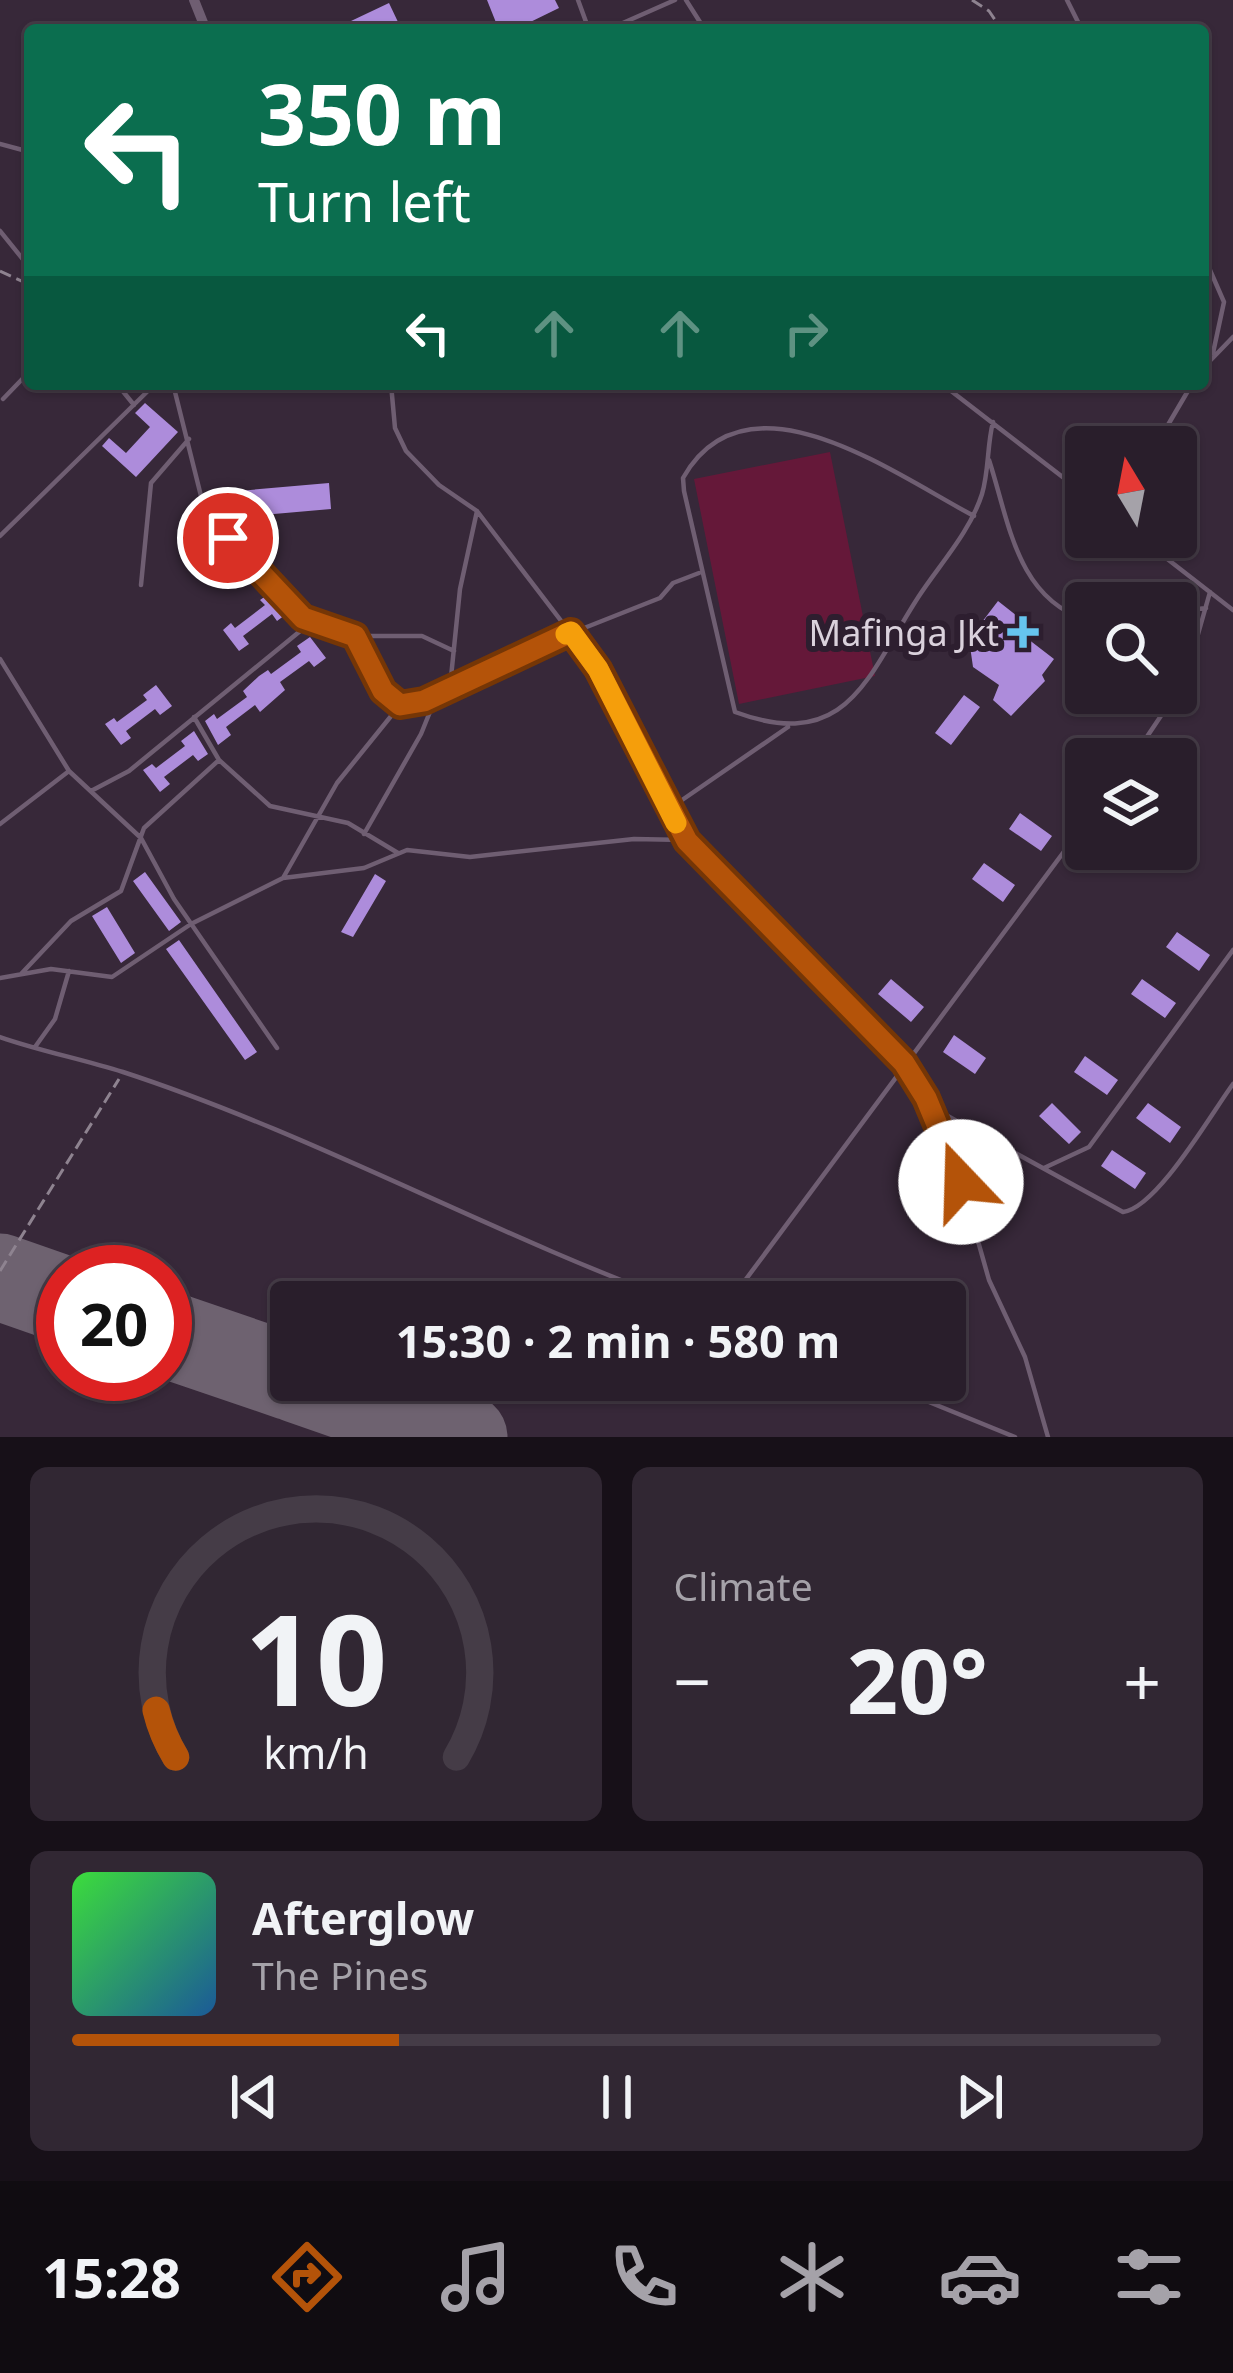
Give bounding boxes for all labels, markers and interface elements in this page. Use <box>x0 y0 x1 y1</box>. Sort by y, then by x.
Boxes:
text: 350 m <box>258 55 506 170</box>
icon: left <box>60 72 216 228</box>
text: Turn left <box>258 164 471 238</box>
icon: left <box>395 300 461 366</box>
icon: ahead <box>521 300 587 366</box>
icon: ahead <box>647 300 713 366</box>
icon: right <box>773 300 839 366</box>
north arrow <box>1065 426 1197 558</box>
map controls <box>1065 426 1197 870</box>
pin <box>177 487 279 589</box>
icon: arrive <box>195 505 261 571</box>
button: search <box>1065 582 1197 714</box>
place label: Mafinga Jkt <box>808 608 999 657</box>
marker: Mafinga Jkt <box>1010 619 1036 645</box>
button: layers <box>1065 738 1197 870</box>
position arrow <box>898 1119 1024 1245</box>
speed limit sign: 20 <box>36 1245 192 1401</box>
text: 15:30 · 2 min · 580 m <box>396 1310 840 1371</box>
text: Climate <box>674 1559 813 1612</box>
text: 10 <box>244 1573 387 1743</box>
text: 20° <box>847 1618 988 1740</box>
text: − <box>674 1635 711 1725</box>
text: + <box>1123 1635 1161 1725</box>
text: km/h <box>263 1723 368 1782</box>
text: Afterglow <box>252 1887 474 1948</box>
text: The Pines <box>252 1948 428 2001</box>
icon: previous <box>221 2064 287 2130</box>
icon: pause <box>584 2064 650 2130</box>
icon: next <box>947 2064 1013 2130</box>
icon: directions <box>265 2235 349 2319</box>
icon: music <box>434 2235 518 2319</box>
icon: phone <box>602 2235 686 2319</box>
icon: climate <box>770 2235 854 2319</box>
icon: car <box>938 2235 1022 2319</box>
icon: filters <box>1107 2235 1191 2319</box>
text: 15:28 <box>42 2240 181 2314</box>

